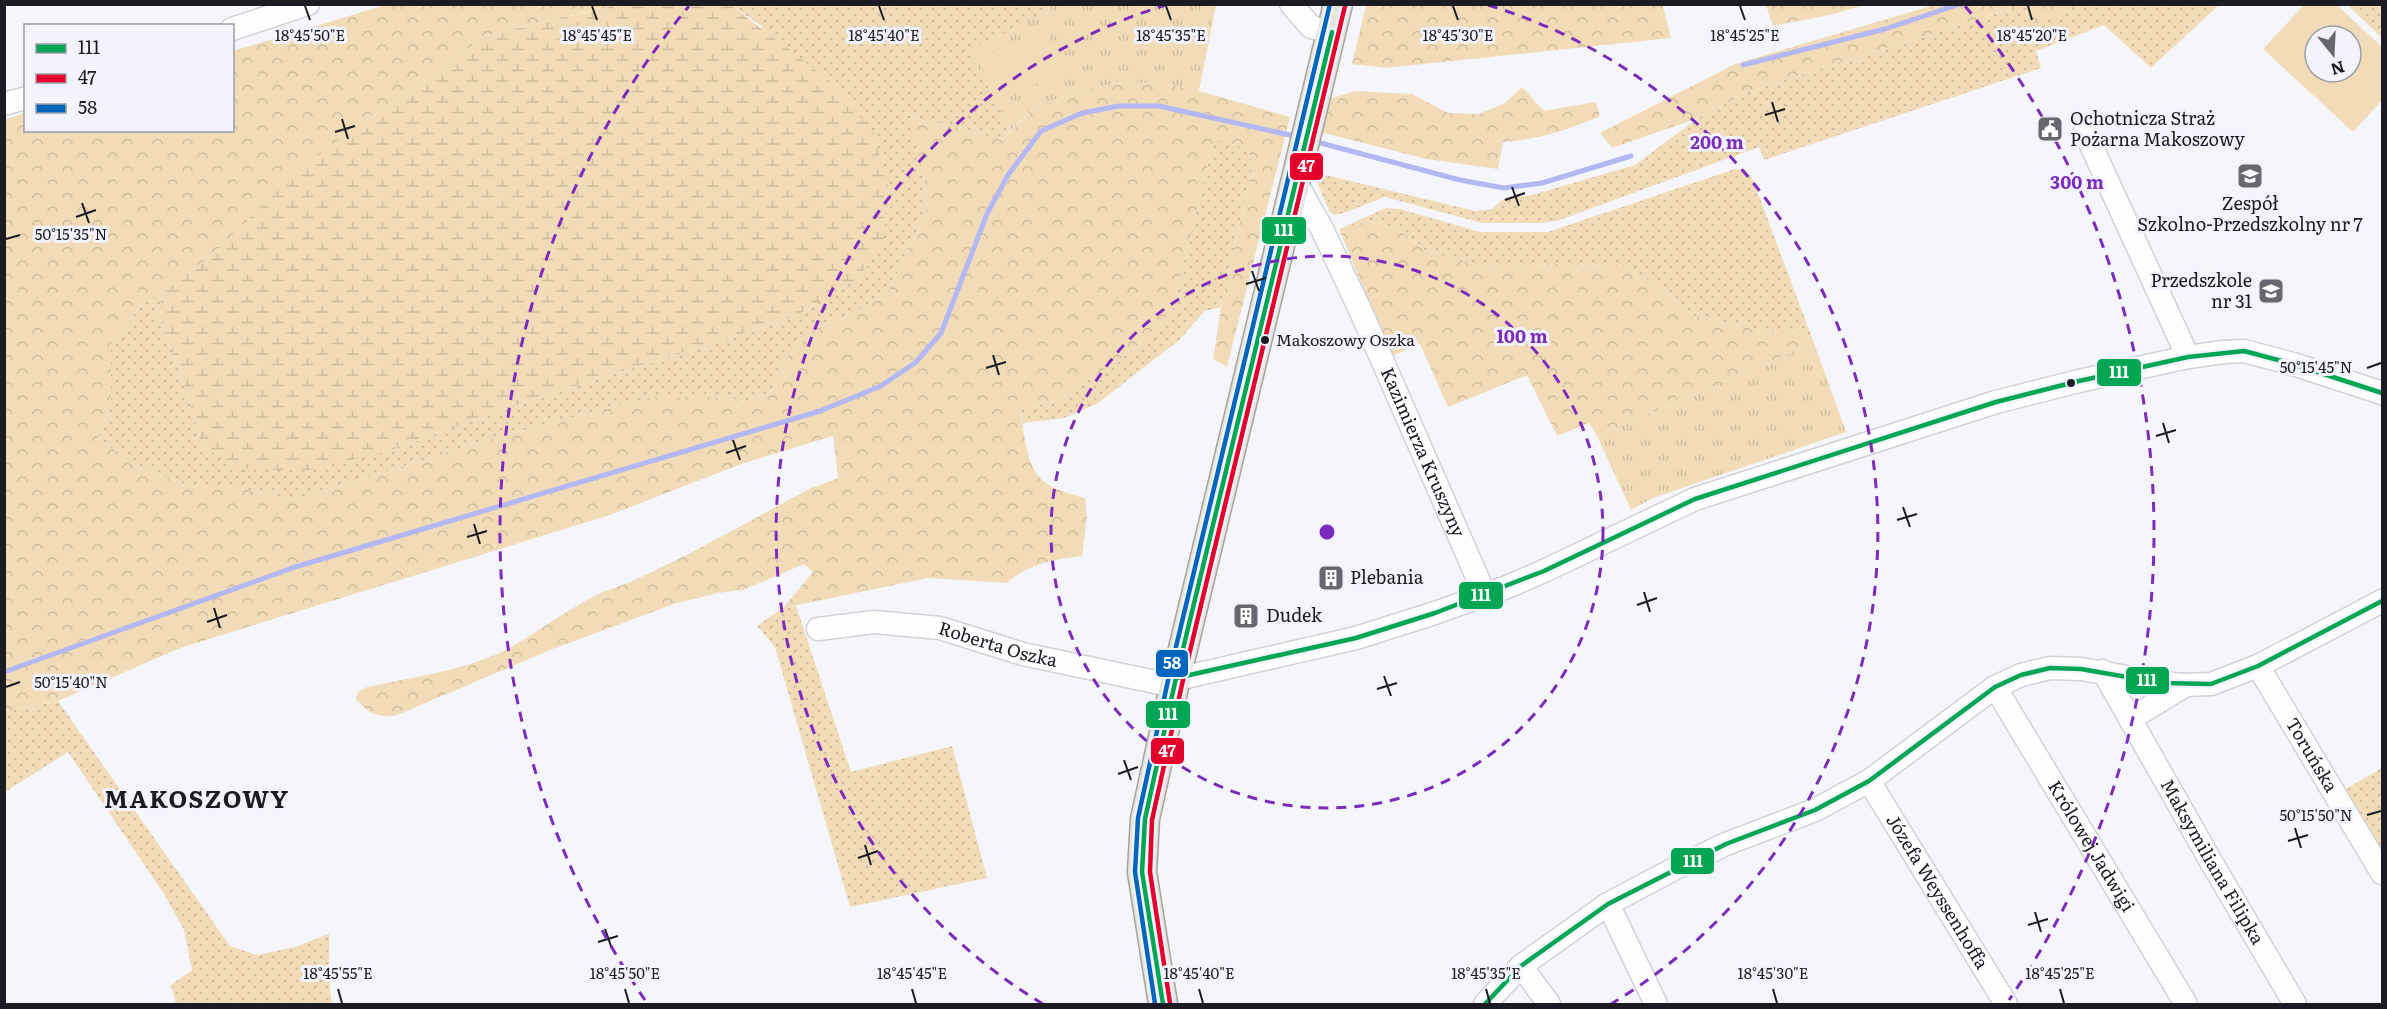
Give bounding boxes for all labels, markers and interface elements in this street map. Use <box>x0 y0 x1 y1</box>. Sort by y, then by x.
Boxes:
text: 18°45'50"E <box>275 23 345 46</box>
text: 18°45'45"E <box>562 23 632 46</box>
text: 18°45'40"E <box>849 23 920 46</box>
text: 18°45'35"E <box>1136 23 1206 46</box>
text: 18°45'30"E <box>1423 23 1493 46</box>
text: 18°45'25"E <box>1710 23 1780 46</box>
text: 18°45'20"E <box>1997 23 2067 46</box>
legend <box>24 24 234 132</box>
north arrow <box>2303 24 2363 84</box>
text: 111 <box>78 33 100 60</box>
text: N <box>2328 56 2348 83</box>
text: 47 <box>78 63 96 90</box>
text: 58 <box>78 93 97 120</box>
place label: Ochotnicza Straż Pożarna Makoszowy <box>2070 104 2245 152</box>
public building icon: Ochotnicza Straż Pożarna Makoszowy <box>2035 114 2065 144</box>
text: 200 m <box>1690 128 1744 155</box>
line badge: 47 <box>1289 152 1324 181</box>
text: 47 <box>1297 153 1315 177</box>
school or university icon: Zespół Szkolno-Przedszkolny nr 7 <box>2235 161 2265 191</box>
text: 300 m <box>2050 168 2104 195</box>
place label: Zespół Szkolno-Przedszkolny nr 7 <box>2137 189 2363 237</box>
line badge: 111 <box>1261 216 1307 245</box>
text: 111 <box>1274 217 1294 241</box>
text: 50°15'35"N <box>35 222 107 245</box>
place label: Przedszkole nr 31 <box>2150 266 2252 314</box>
school or university icon: Przedszkole nr 31 <box>2256 276 2286 306</box>
text: 100 m <box>1496 322 1548 349</box>
place label: Makoszowy Oszka <box>1276 327 1415 351</box>
marker: Makoszowy Oszka <box>1259 334 1271 346</box>
text: 50°15'45"N <box>2280 355 2352 378</box>
line badge: 111 <box>2096 358 2142 387</box>
text: 111 <box>2109 359 2129 383</box>
street label: Kazimierza Kruszyny <box>1375 362 1473 542</box>
unlabelled marker <box>2065 377 2077 389</box>
centre of rings <box>1317 522 1337 542</box>
building icon: Plebania <box>1316 563 1346 593</box>
place label: Plebania <box>1350 563 1424 590</box>
line badge: 111 <box>1458 581 1504 610</box>
text: 111 <box>1471 582 1491 606</box>
building icon: Dudek <box>1231 601 1261 631</box>
place label: Dudek <box>1266 601 1323 628</box>
street label: Roberta Oszka <box>935 613 1060 673</box>
line badge: 58 <box>1155 649 1189 678</box>
text: 58 <box>1163 650 1182 674</box>
line badge: 111 <box>2125 666 2170 695</box>
text: 111 <box>2137 667 2157 691</box>
text: 50°15'40"N <box>34 670 108 693</box>
line badge: 111 <box>1145 700 1191 729</box>
text: 111 <box>1158 701 1178 725</box>
street label: Toruńska <box>2280 712 2346 797</box>
line badge: 47 <box>1150 737 1185 765</box>
text: 47 <box>1158 738 1176 762</box>
street label: Maksymiliana Filipka <box>2155 773 2272 950</box>
street label: Królowej Jadwigi <box>2042 775 2142 916</box>
district label: MAKOSZOWY <box>104 780 290 815</box>
text: 50°15'50"N <box>2279 803 2353 826</box>
street label: Józefa Weyssenhoffa <box>1880 808 1996 974</box>
line badge: 111 <box>1670 847 1715 875</box>
text: 111 <box>1683 848 1703 872</box>
text: 18°45'55"E <box>303 961 373 984</box>
text: 18°45'50"E <box>590 961 660 984</box>
text: 18°45'45"E <box>877 961 947 984</box>
text: 18°45'40"E <box>1164 961 1235 984</box>
text: 18°45'35"E <box>1451 961 1521 984</box>
text: 18°45'30"E <box>1738 961 1808 984</box>
text: 18°45'25"E <box>2025 961 2095 984</box>

